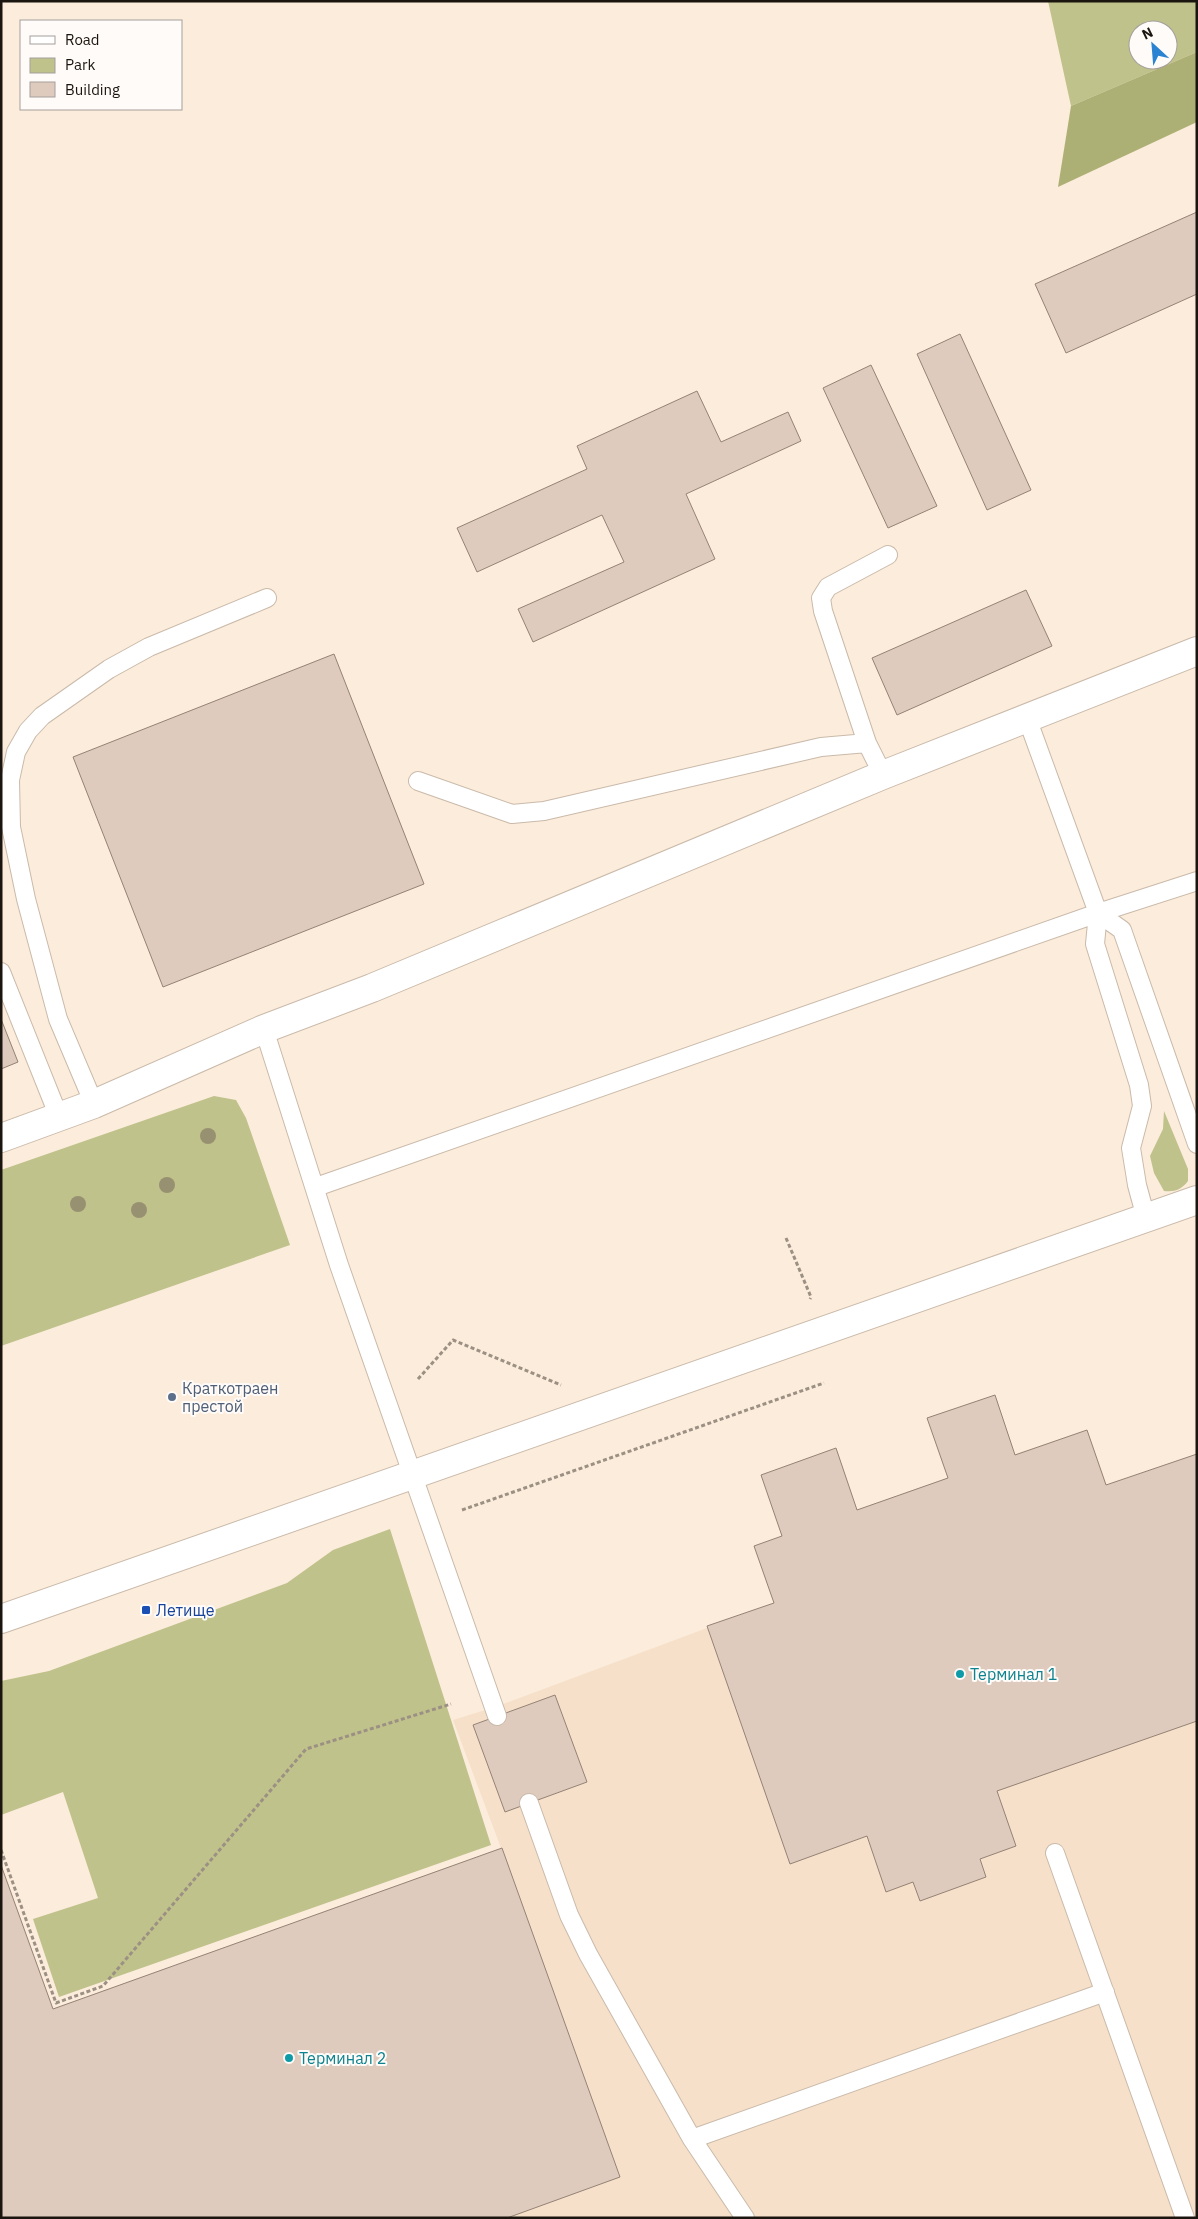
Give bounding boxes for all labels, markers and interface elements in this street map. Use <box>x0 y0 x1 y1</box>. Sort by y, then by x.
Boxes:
legend <box>20 20 182 110</box>
north arrow <box>1128 20 1178 70</box>
text: N <box>1139 23 1156 44</box>
text: Road <box>65 30 100 49</box>
text: Park <box>65 55 95 74</box>
text: Building <box>65 80 120 99</box>
place label: Краткотраен престой <box>182 1378 279 1416</box>
marker: Краткотраен престой <box>166 1391 178 1403</box>
place label: Летище <box>156 1600 215 1620</box>
marker: Летище <box>140 1604 152 1616</box>
place label: Терминал 1 <box>970 1664 1057 1684</box>
marker: Терминал 1 <box>954 1668 966 1680</box>
place label: Терминал 2 <box>299 2048 386 2068</box>
marker: Терминал 2 <box>283 2052 295 2064</box>

